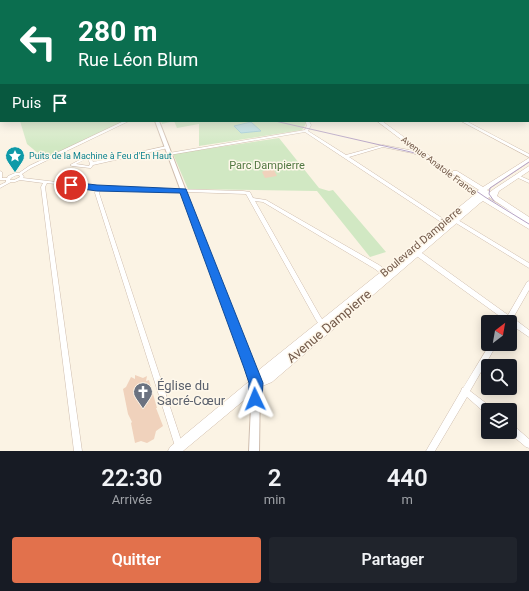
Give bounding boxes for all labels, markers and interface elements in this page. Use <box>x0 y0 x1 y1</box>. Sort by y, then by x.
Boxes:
text: 280 m <box>78 15 157 48</box>
icon: left <box>12 16 64 68</box>
text: Rue Léon Blum <box>78 49 198 70</box>
icon: arrive <box>49 92 71 114</box>
text: Puis <box>12 94 41 112</box>
street label: Avenue Anatole France <box>399 134 479 198</box>
place icon: Puits de la Machine à Feu d'En Haut <box>4 145 26 173</box>
place label: Puits de la Machine à Feu d'En Haut <box>29 151 172 161</box>
park label: Parc Dampierre <box>229 159 305 172</box>
pin <box>54 168 88 202</box>
icon: arrive <box>60 174 82 196</box>
street label: Boulevard Dampierre <box>378 204 464 280</box>
street label: Avenue Dampierre <box>284 286 374 366</box>
north arrow <box>481 315 517 351</box>
map controls <box>481 315 517 439</box>
button: search <box>481 359 517 395</box>
place label: Église du Sacré-Cœur <box>157 378 226 408</box>
position arrow <box>234 378 276 420</box>
church icon: Église du Sacré-Cœur <box>132 381 154 409</box>
button: layers <box>481 403 517 439</box>
text: 22:30 <box>101 464 163 492</box>
text: 2 <box>268 464 281 492</box>
text: 440 <box>387 464 428 492</box>
text: Arrivée <box>112 492 152 507</box>
text: min <box>264 492 285 507</box>
text: m <box>402 492 413 507</box>
button: Quitter <box>12 537 261 583</box>
button: Partager <box>269 537 517 583</box>

